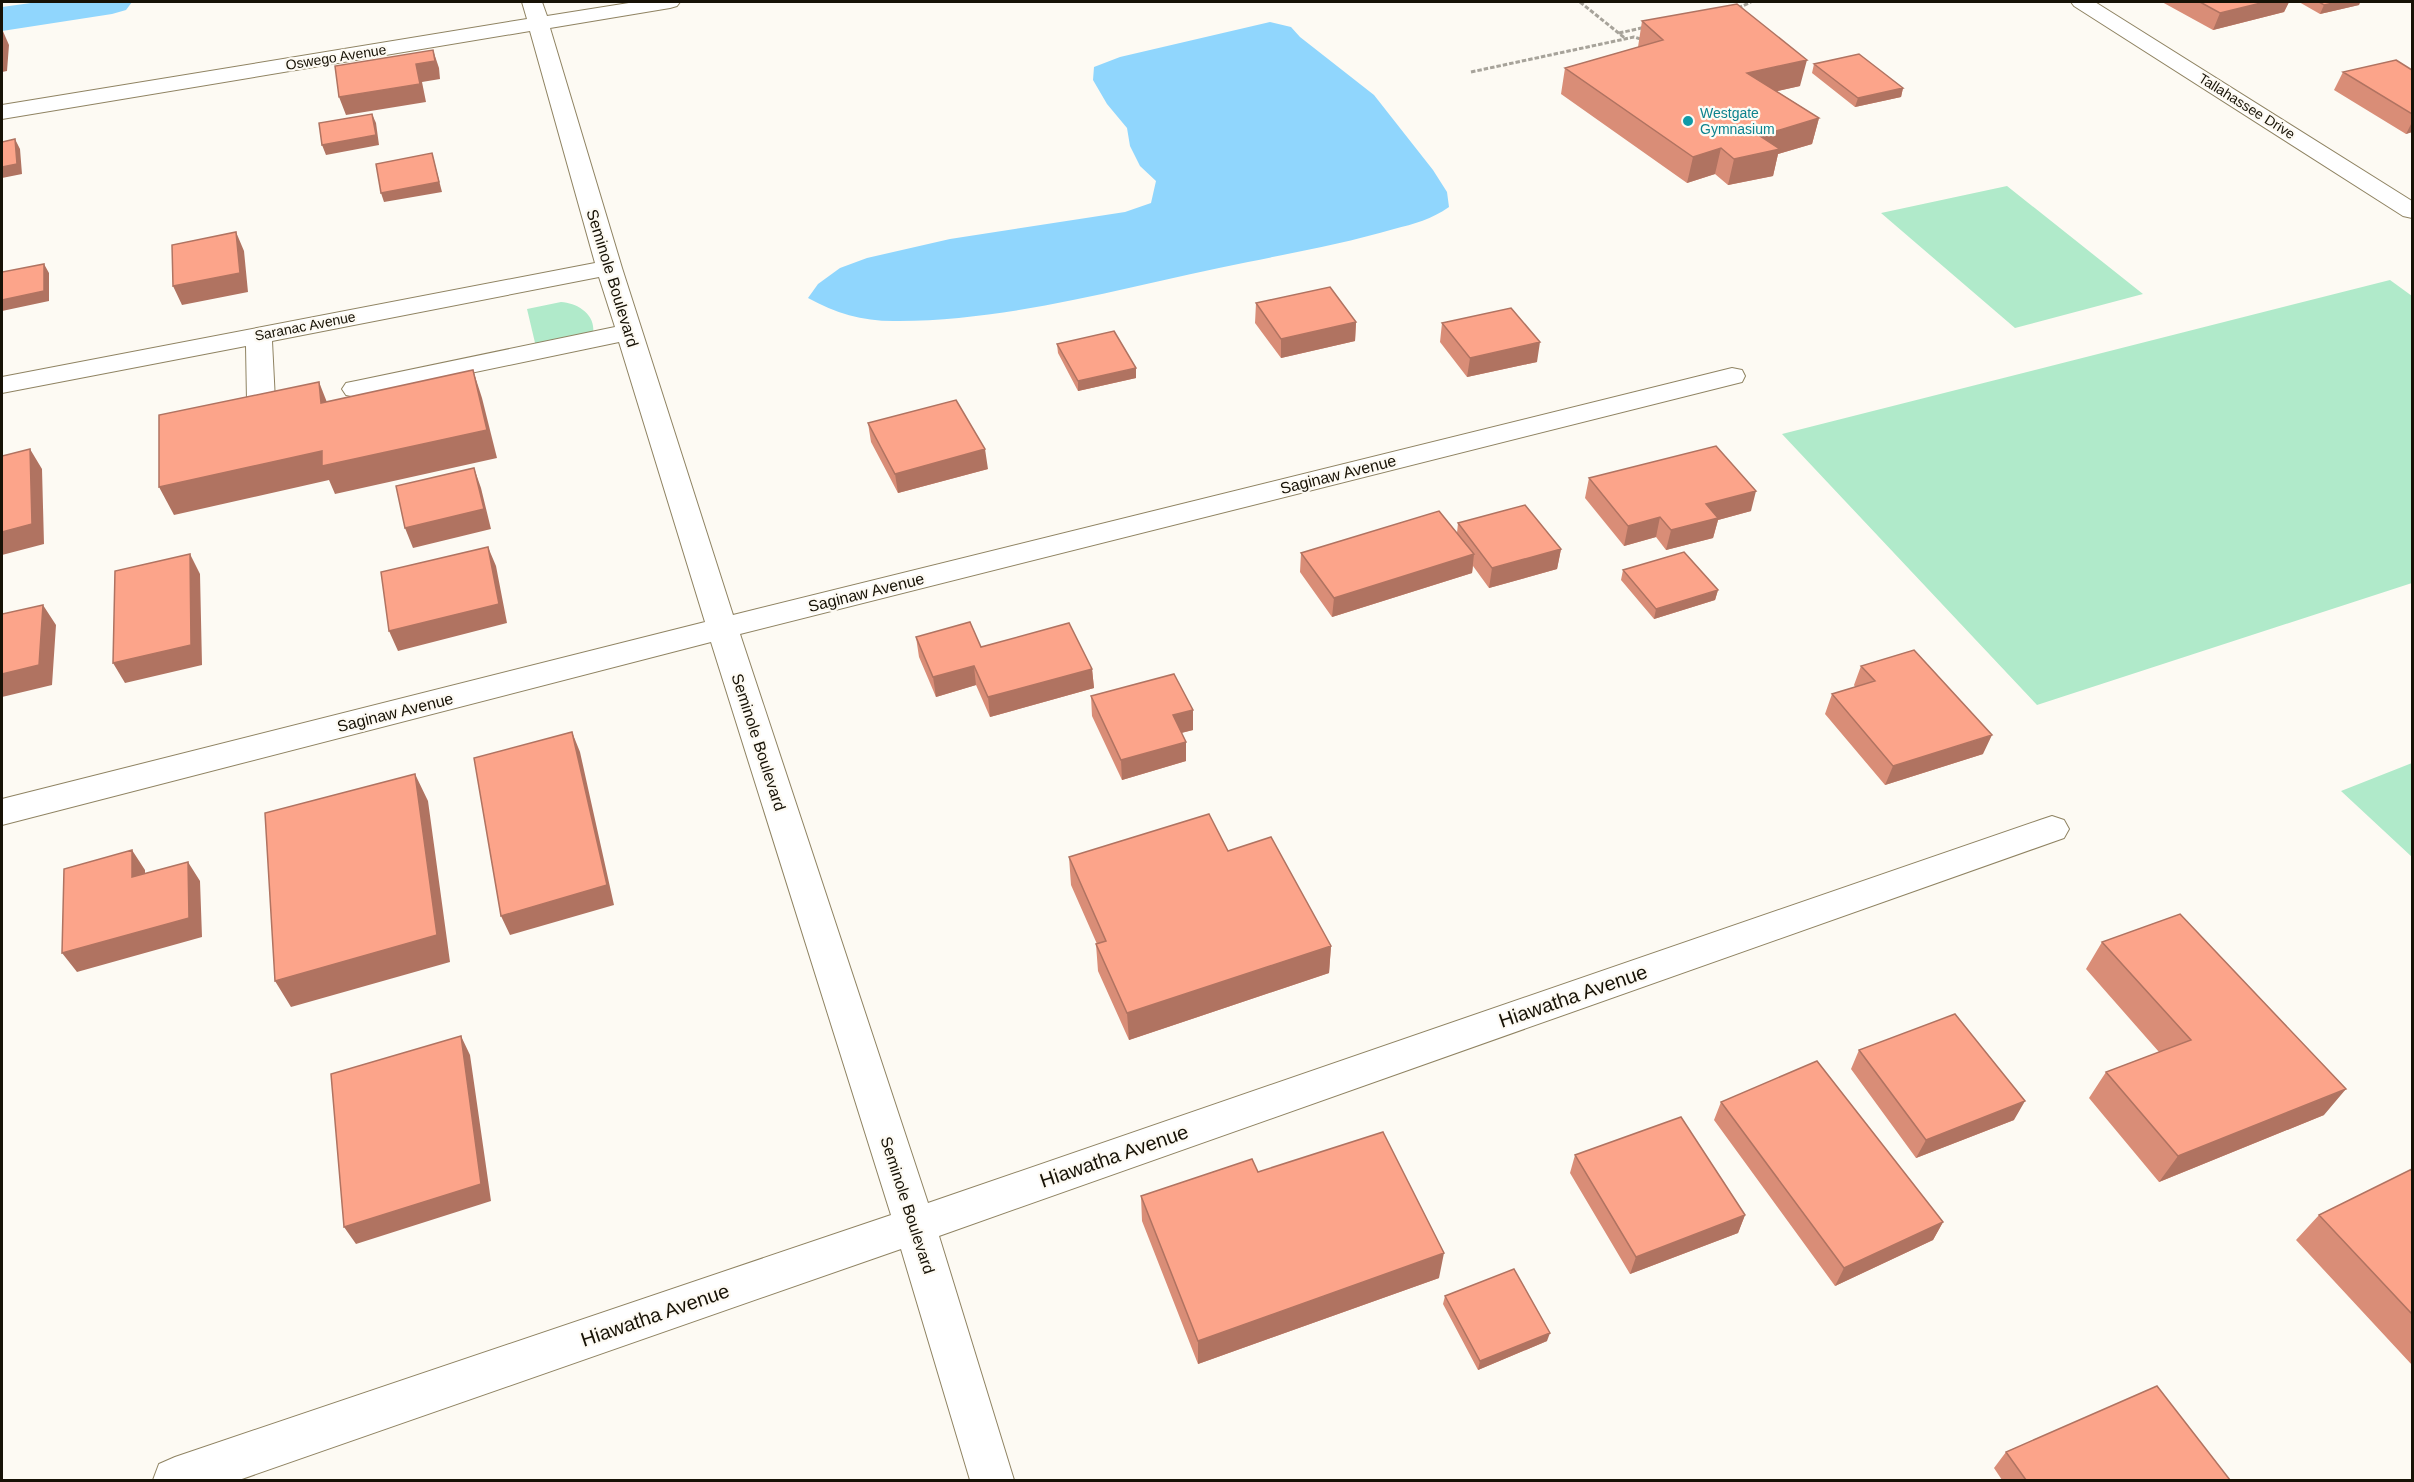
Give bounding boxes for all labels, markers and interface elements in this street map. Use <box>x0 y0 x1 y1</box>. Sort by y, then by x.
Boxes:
street label: Oswego Avenue <box>285 41 388 73</box>
street label: Tallahassee Drive <box>2196 70 2298 142</box>
place label: Westgate Gymnasium <box>1700 105 1775 137</box>
marker: Westgate Gymnasium <box>1681 114 1695 128</box>
street label: Seminole Boulevard <box>583 207 642 349</box>
street label: Saranac Avenue <box>253 308 357 344</box>
street label: Saginaw Avenue <box>1278 452 1398 497</box>
street label: Saginaw Avenue <box>806 570 926 615</box>
street label: Seminole Boulevard <box>728 671 789 813</box>
street label: Saginaw Avenue <box>335 690 455 735</box>
street label: Hiawatha Avenue <box>1496 960 1650 1032</box>
street label: Hiawatha Avenue <box>1037 1120 1191 1192</box>
street label: Seminole Boulevard <box>877 1134 938 1276</box>
street label: Hiawatha Avenue <box>578 1279 732 1351</box>

